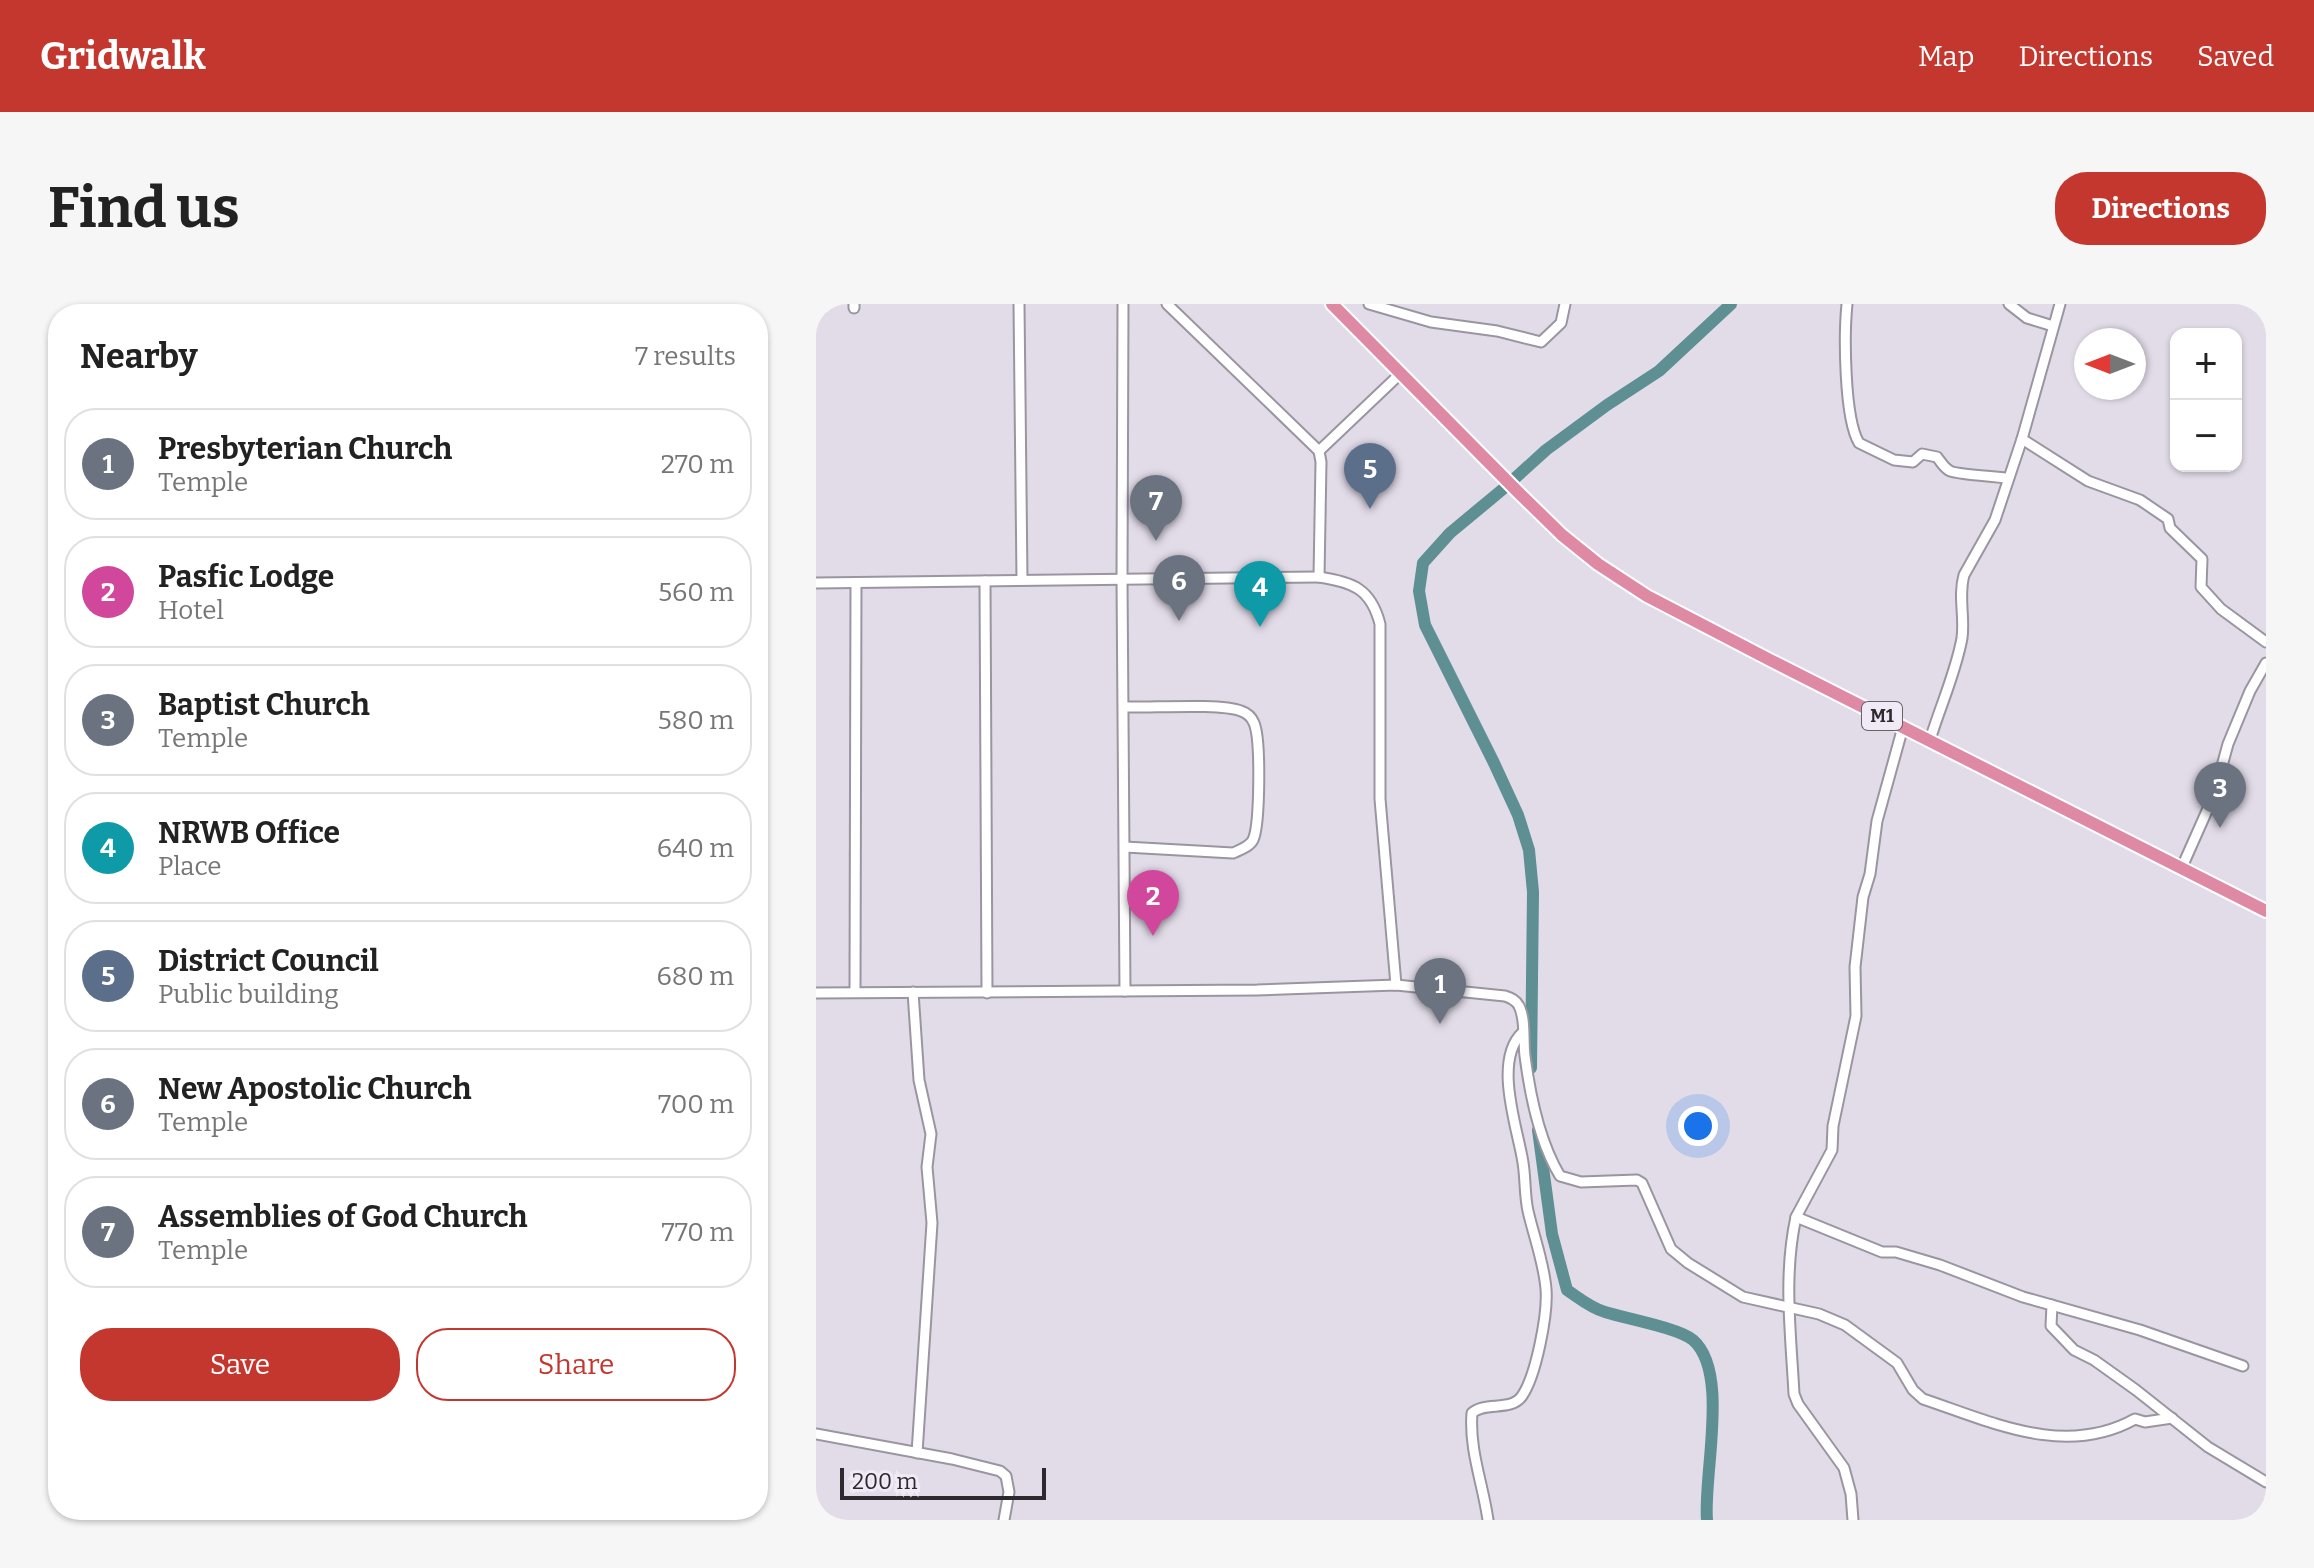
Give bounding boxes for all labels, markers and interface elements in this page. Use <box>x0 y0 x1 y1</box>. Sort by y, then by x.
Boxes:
text: Gridwalk <box>40 33 206 79</box>
text: Map <box>1918 40 1974 73</box>
text: Directions <box>2018 40 2153 73</box>
text: Saved <box>2197 40 2274 73</box>
button: Directions <box>2055 172 2266 245</box>
text: Find us <box>48 175 240 242</box>
north arrow <box>2074 328 2146 400</box>
map controls <box>2170 328 2242 472</box>
button: + <box>2170 328 2242 400</box>
text: Nearby <box>80 336 198 377</box>
text: 7 results <box>635 341 736 372</box>
button: − <box>2170 400 2242 472</box>
text: Presbyterian Church <box>158 431 452 467</box>
pin: 5 <box>1344 443 1396 509</box>
text: 1 <box>102 449 114 480</box>
text: 270 m <box>661 449 734 480</box>
text: Temple <box>158 467 248 498</box>
pin: 7 <box>1130 475 1182 541</box>
pin: 6 <box>1153 555 1205 621</box>
text: Pasfic Lodge <box>158 559 334 595</box>
pin: 4 <box>1234 561 1286 627</box>
text: 2 <box>101 577 115 608</box>
text: 560 m <box>658 577 734 608</box>
text: Hotel <box>158 595 224 626</box>
text: Baptist Church <box>158 687 370 723</box>
road number: M1 <box>1862 702 1902 730</box>
text: 3 <box>101 705 115 736</box>
text: 580 m <box>658 705 734 736</box>
text: Temple <box>158 723 248 754</box>
pin: 3 <box>2194 762 2246 828</box>
text: NRWB Office <box>158 815 340 851</box>
text: 4 <box>100 833 116 864</box>
text: 640 m <box>657 833 734 864</box>
text: Place <box>158 851 222 882</box>
pin: 2 <box>1127 870 1179 936</box>
text: District Council <box>158 943 379 979</box>
pin: 1 <box>1414 958 1466 1024</box>
text: 5 <box>101 961 115 992</box>
text: 680 m <box>656 961 734 992</box>
text: Public building <box>158 979 339 1010</box>
text: New Apostolic Church <box>158 1071 471 1107</box>
text: 6 <box>100 1089 116 1120</box>
text: 700 m <box>658 1089 734 1120</box>
your location <box>1678 1106 1718 1146</box>
text: Temple <box>158 1107 248 1138</box>
text: Assemblies of God Church <box>158 1199 528 1235</box>
text: 7 <box>101 1217 115 1248</box>
text: 770 m <box>662 1217 734 1248</box>
text: Temple <box>158 1235 248 1266</box>
button: Save <box>80 1328 400 1401</box>
button: Share <box>416 1328 736 1401</box>
scale bar <box>840 1464 1046 1500</box>
text: 200 m <box>852 1468 918 1495</box>

